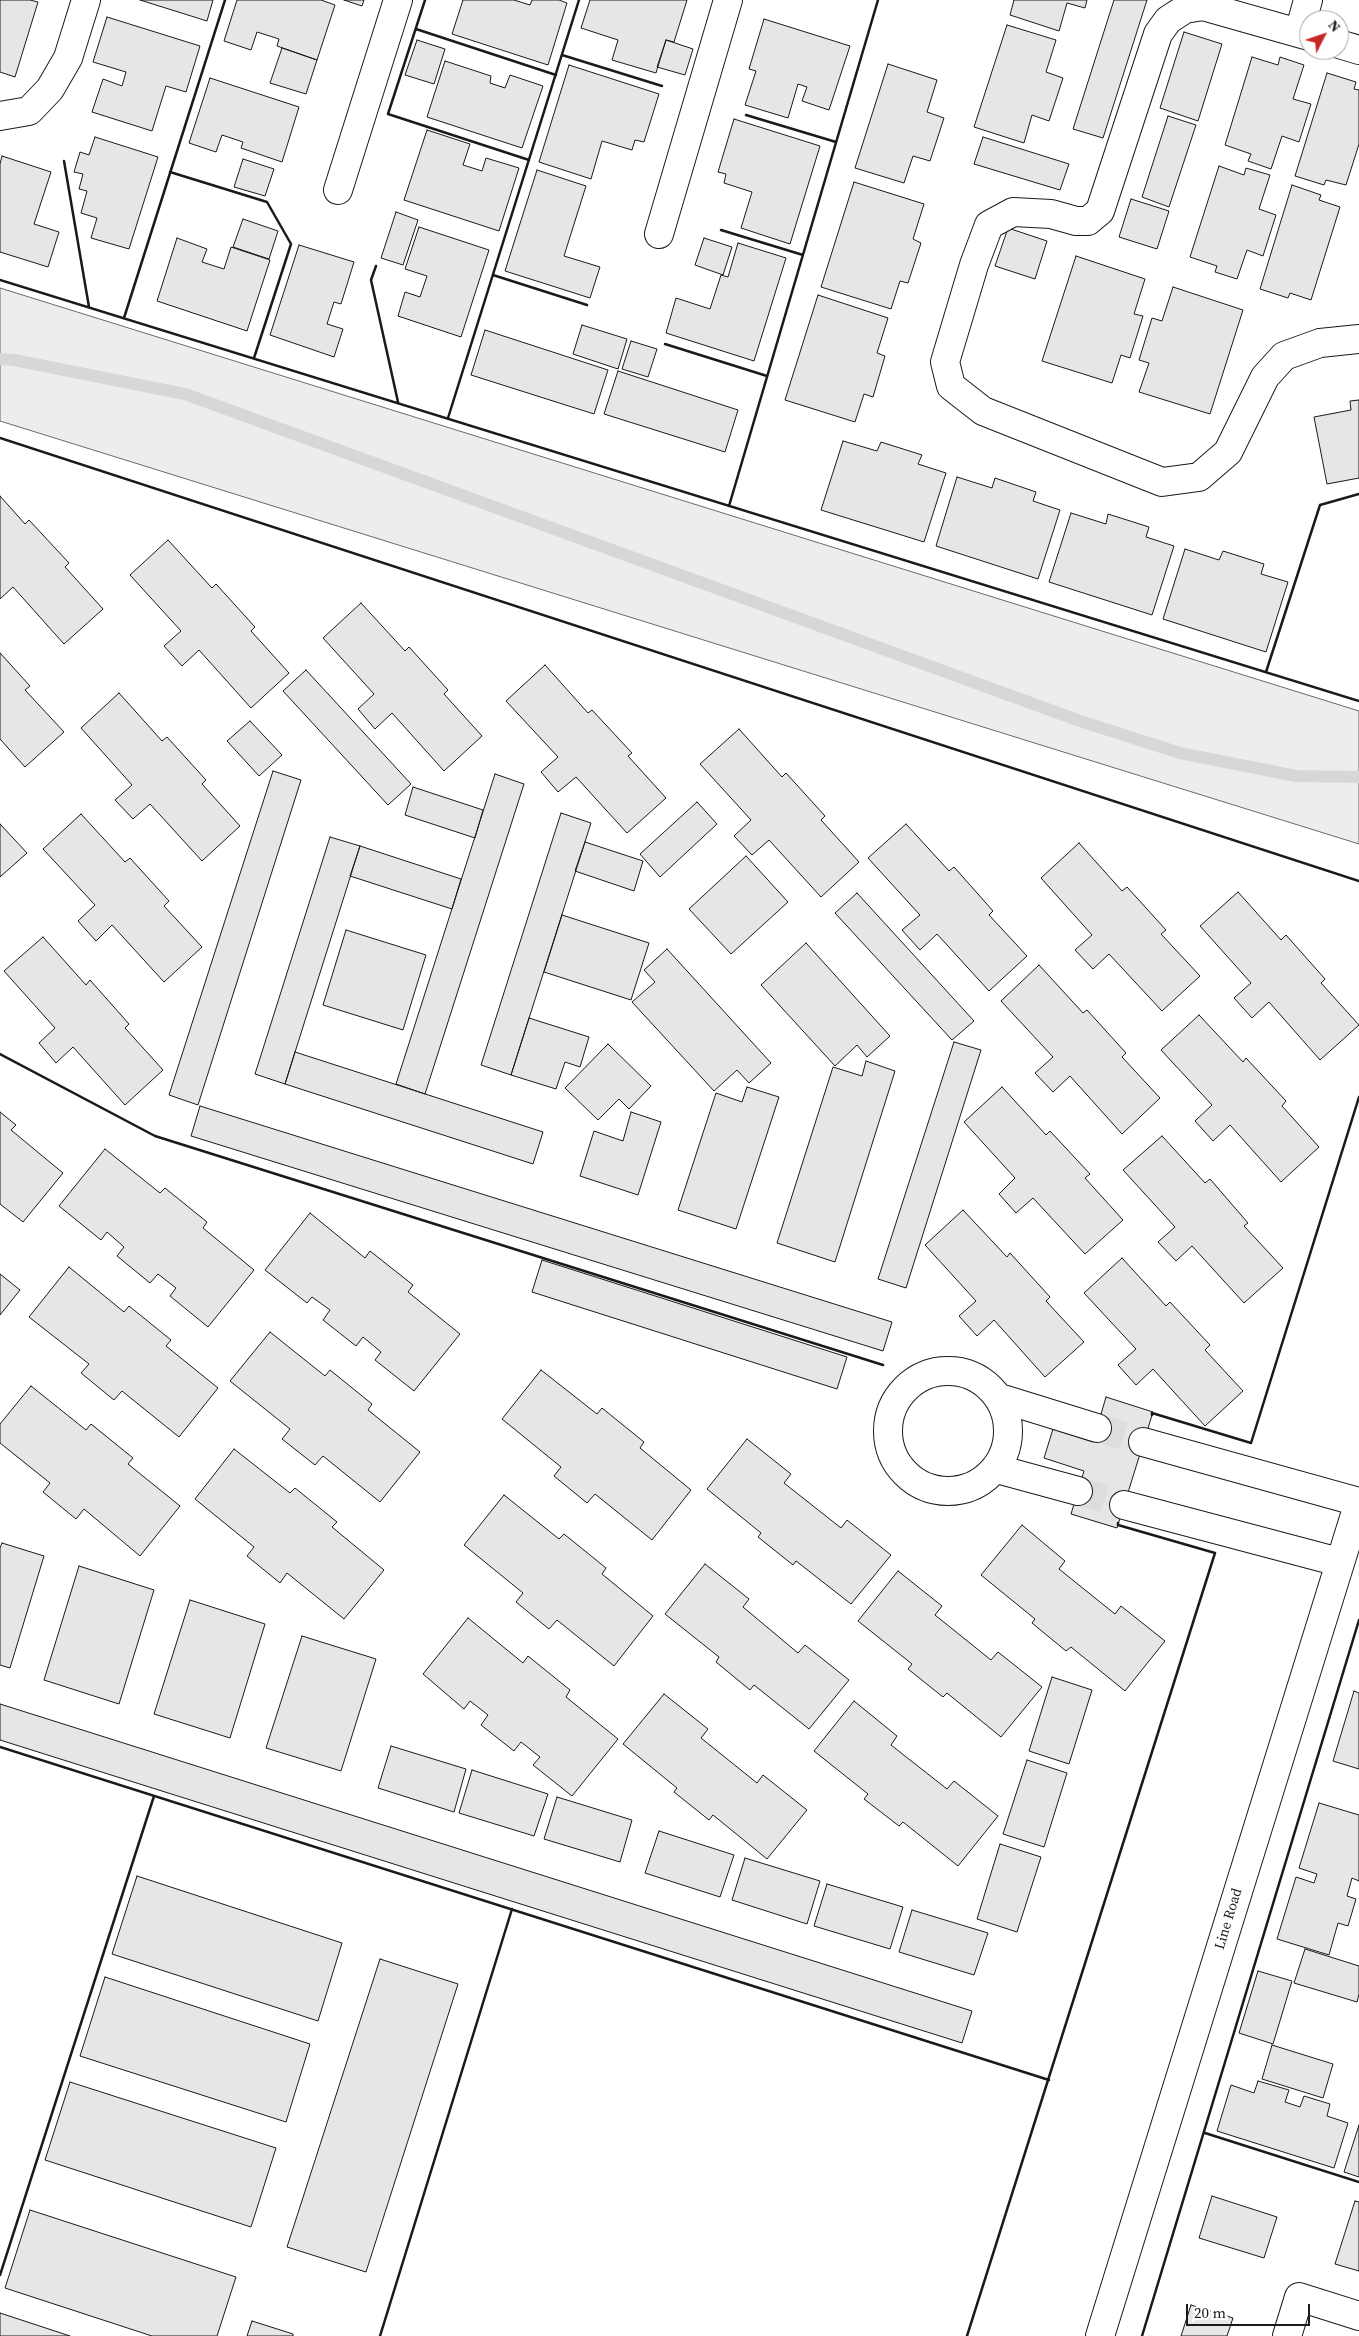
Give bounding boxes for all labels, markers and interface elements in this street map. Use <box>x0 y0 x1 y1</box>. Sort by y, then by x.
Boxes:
north arrow <box>1299 10 1349 60</box>
text: N <box>1324 15 1345 36</box>
street label: Line Road <box>1212 1886 1246 1952</box>
scale bar <box>1189 2294 1313 2326</box>
text: 20 m <box>1194 2302 1226 2323</box>

